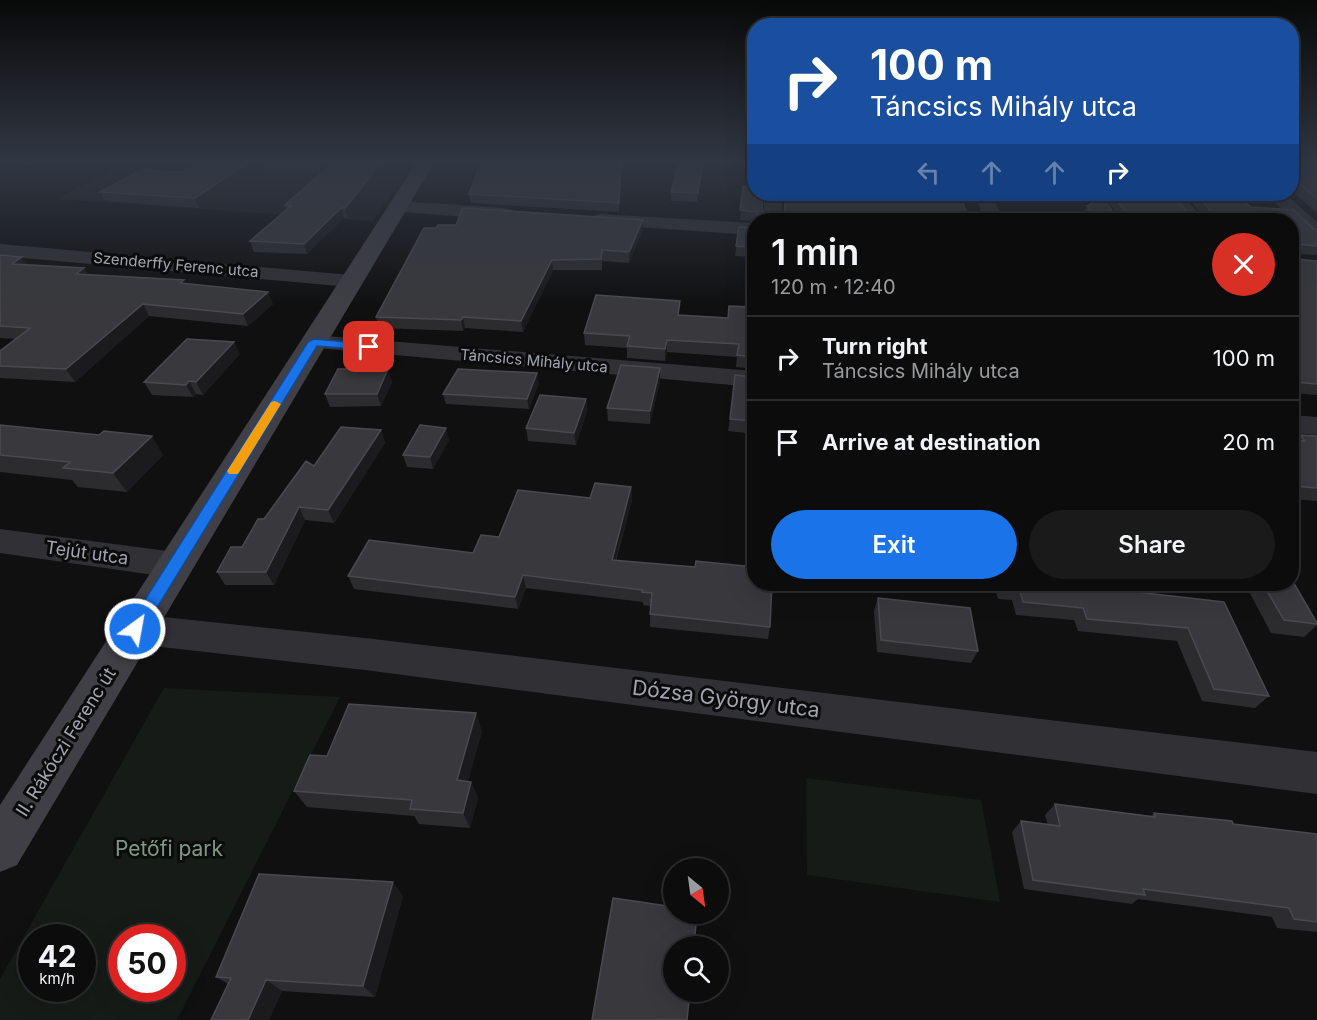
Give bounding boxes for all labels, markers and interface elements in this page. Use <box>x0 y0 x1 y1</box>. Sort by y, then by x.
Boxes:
text: 100 m <box>870 39 993 90</box>
icon: right <box>771 42 849 120</box>
text: Táncsics Mihály utca <box>870 90 1137 123</box>
icon: left <box>912 156 945 189</box>
icon: ahead <box>975 156 1008 189</box>
icon: ahead <box>1038 156 1071 189</box>
icon: right <box>1101 156 1134 189</box>
text: 1 min <box>771 230 859 274</box>
button: close <box>1212 233 1275 296</box>
street label: Szenderffy Ferenc utca <box>93 248 259 281</box>
text: 120 m · 12:40 <box>771 275 896 299</box>
pin <box>343 321 394 372</box>
icon: arrive <box>352 330 385 363</box>
text: Turn right <box>822 333 928 359</box>
icon: right <box>771 342 804 375</box>
street label: Táncsics Mihály utca <box>459 345 609 376</box>
text: 100 m <box>1213 345 1275 371</box>
text: Táncsics Mihály utca <box>822 359 1020 383</box>
icon: arrive <box>771 426 804 459</box>
text: Arrive at destination <box>822 429 1041 455</box>
text: 20 m <box>1222 429 1275 455</box>
button: Exit <box>771 510 1017 579</box>
button: Share <box>1029 510 1275 579</box>
street label: Tejút utca <box>44 536 130 569</box>
position arrow <box>103 597 167 661</box>
street label: II. Rákóczi Ferenc út <box>11 664 120 820</box>
street label: Dózsa György utca <box>631 675 821 722</box>
park label: Petőfi park <box>115 836 224 861</box>
north arrow <box>663 858 729 924</box>
map controls <box>663 858 729 1002</box>
speed limit sign: 50 <box>108 924 186 1002</box>
button: search <box>663 936 729 1002</box>
text: 42 <box>37 938 77 974</box>
text: km/h <box>39 969 75 988</box>

